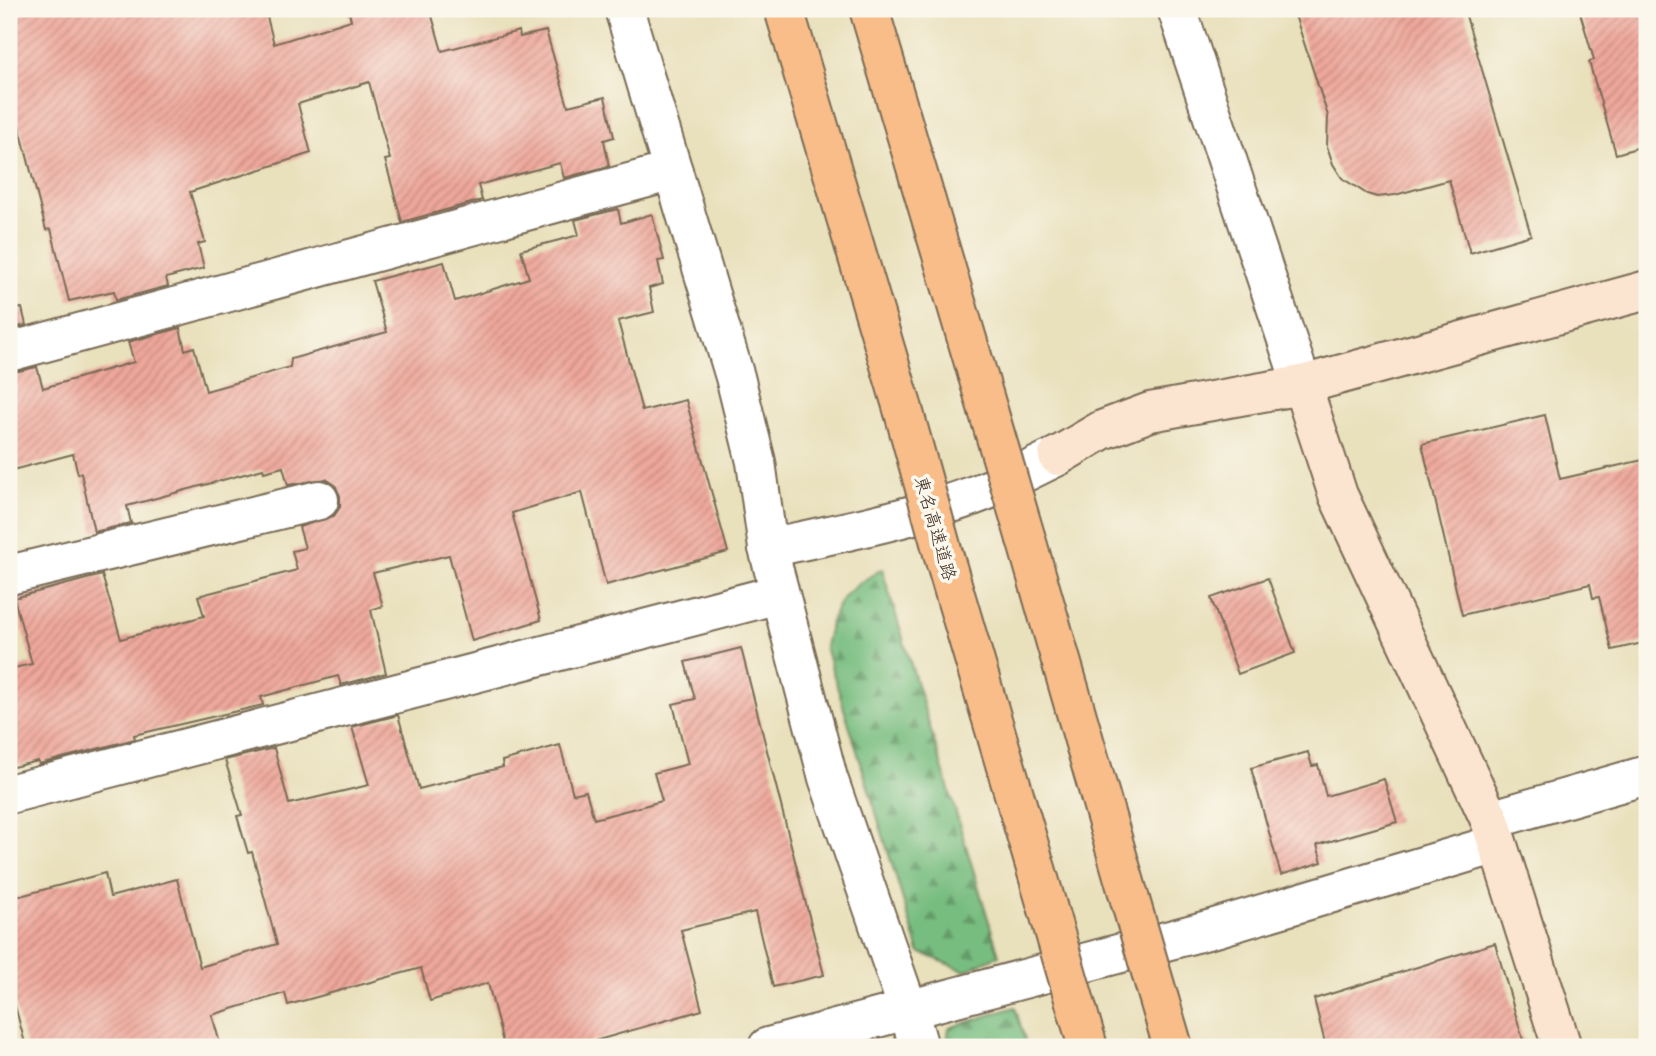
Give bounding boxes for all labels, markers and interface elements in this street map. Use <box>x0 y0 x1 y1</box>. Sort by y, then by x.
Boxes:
street label: 東名高速道路 <box>910 473 962 583</box>

